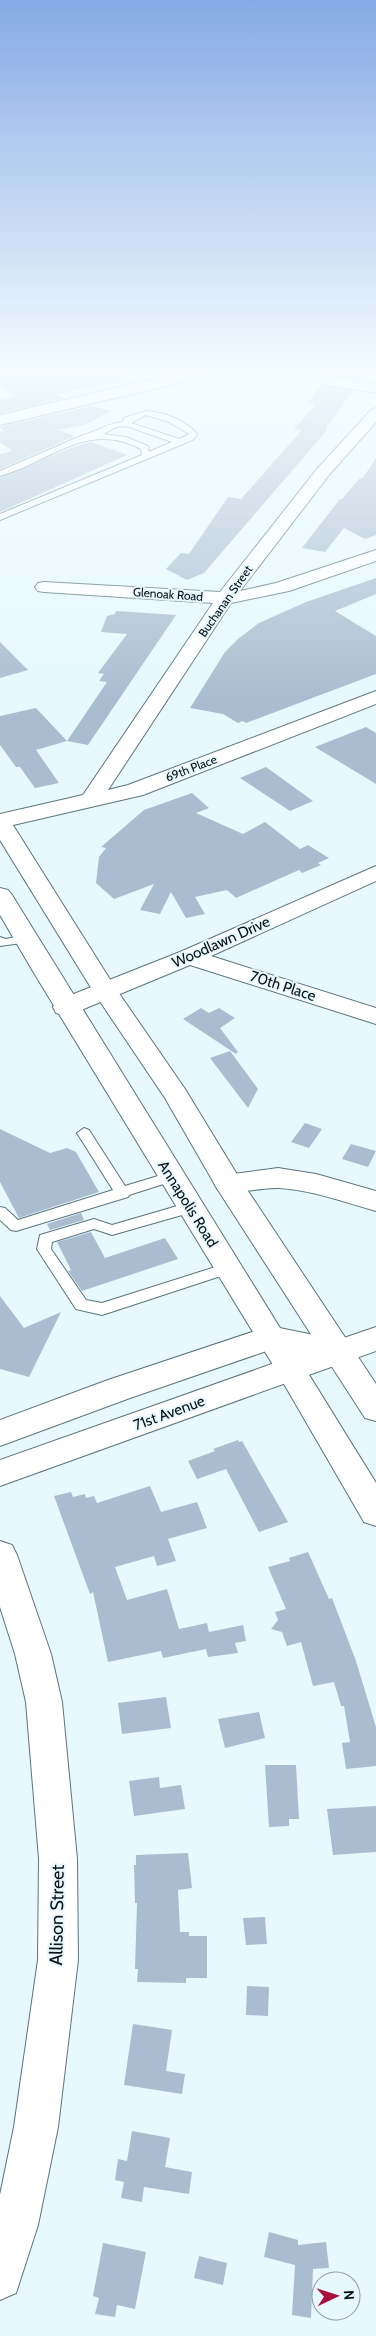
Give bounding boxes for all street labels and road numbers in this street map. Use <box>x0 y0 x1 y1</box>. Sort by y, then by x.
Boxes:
street label: Buchanan Street <box>195 562 255 640</box>
street label: Glenoak Road <box>133 584 203 604</box>
street label: 69th Place <box>163 751 219 785</box>
street label: Woodlawn Drive <box>169 912 273 972</box>
street label: 70th Place <box>248 967 318 1005</box>
street label: Annapolis Road <box>154 1157 222 1251</box>
street label: 71st Avenue <box>131 1392 207 1434</box>
street label: Allison Street <box>45 1864 69 1966</box>

